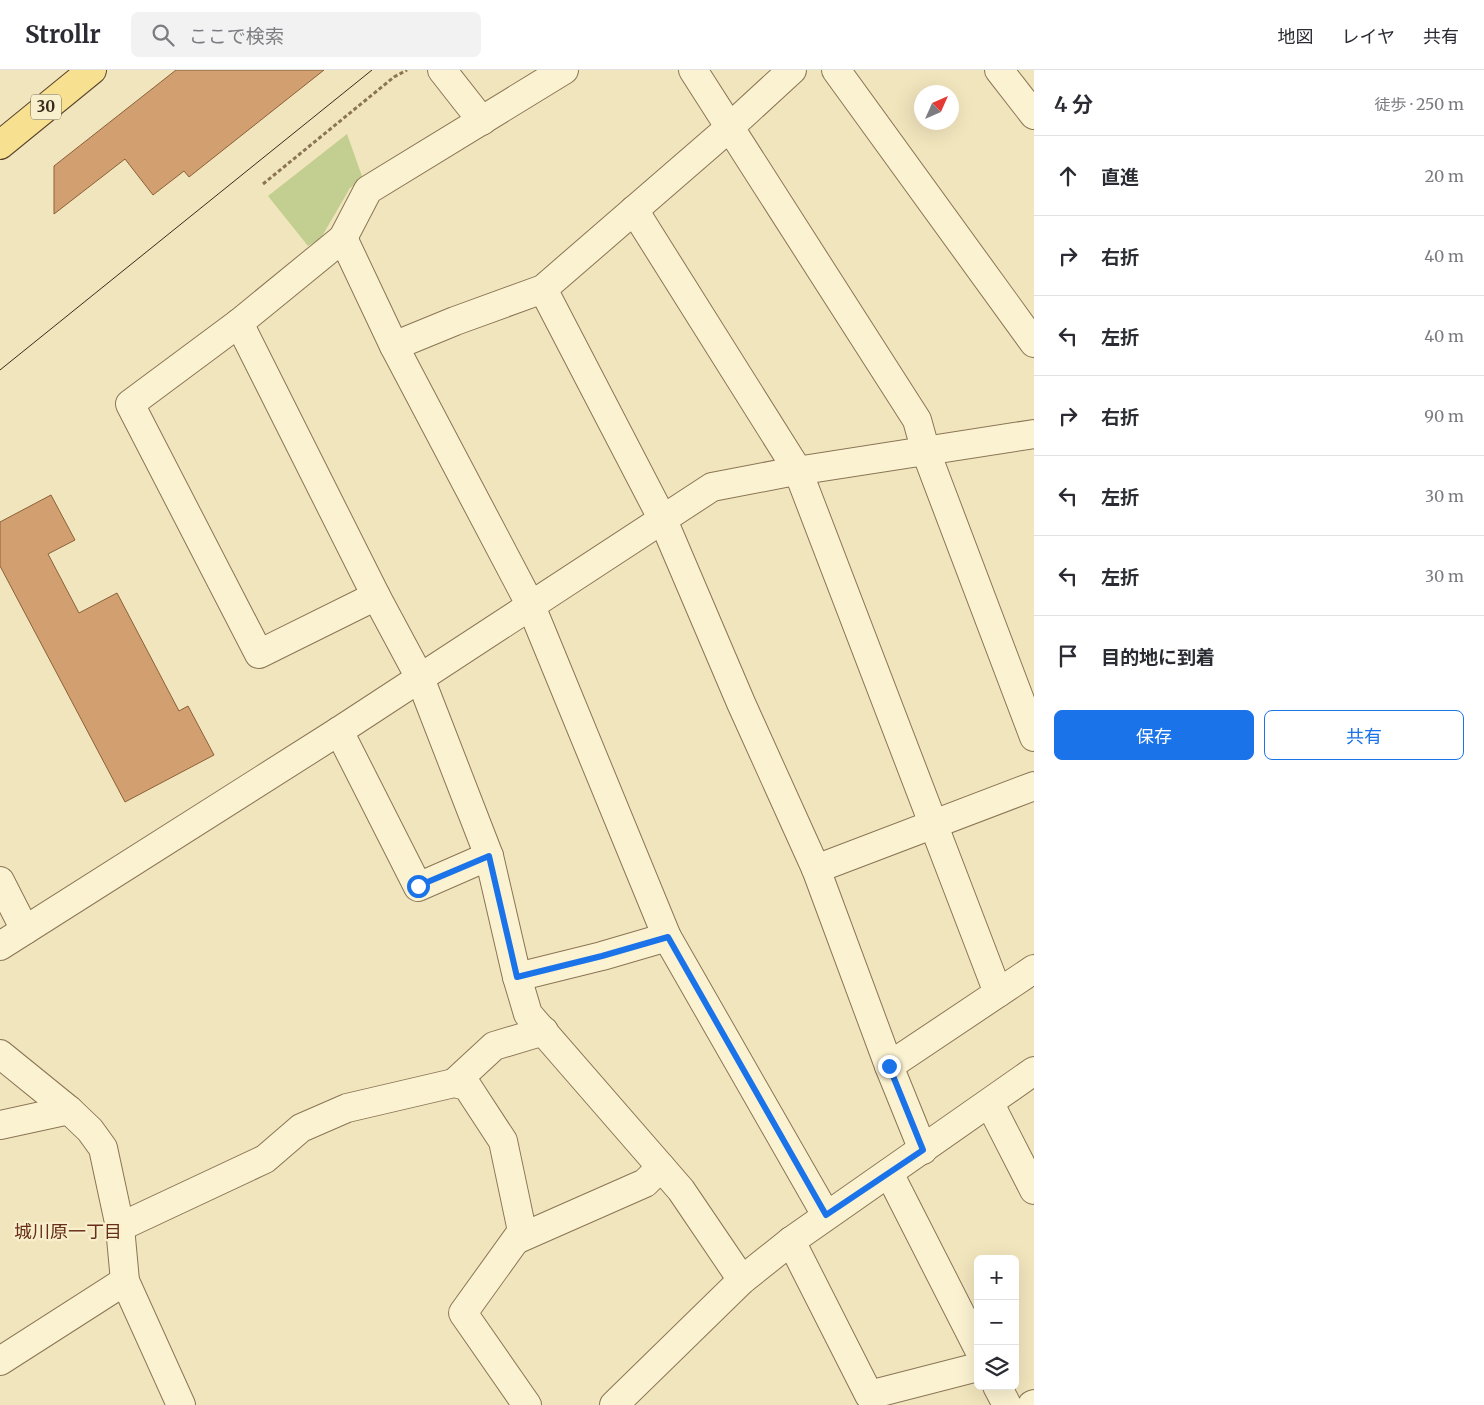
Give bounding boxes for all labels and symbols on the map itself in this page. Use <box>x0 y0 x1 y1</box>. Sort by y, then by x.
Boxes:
north arrow <box>914 85 959 130</box>
road number: 30 <box>31 94 61 120</box>
route start <box>407 875 430 898</box>
route end <box>878 1055 901 1078</box>
district label: 城川原一丁目 <box>14 1220 122 1243</box>

